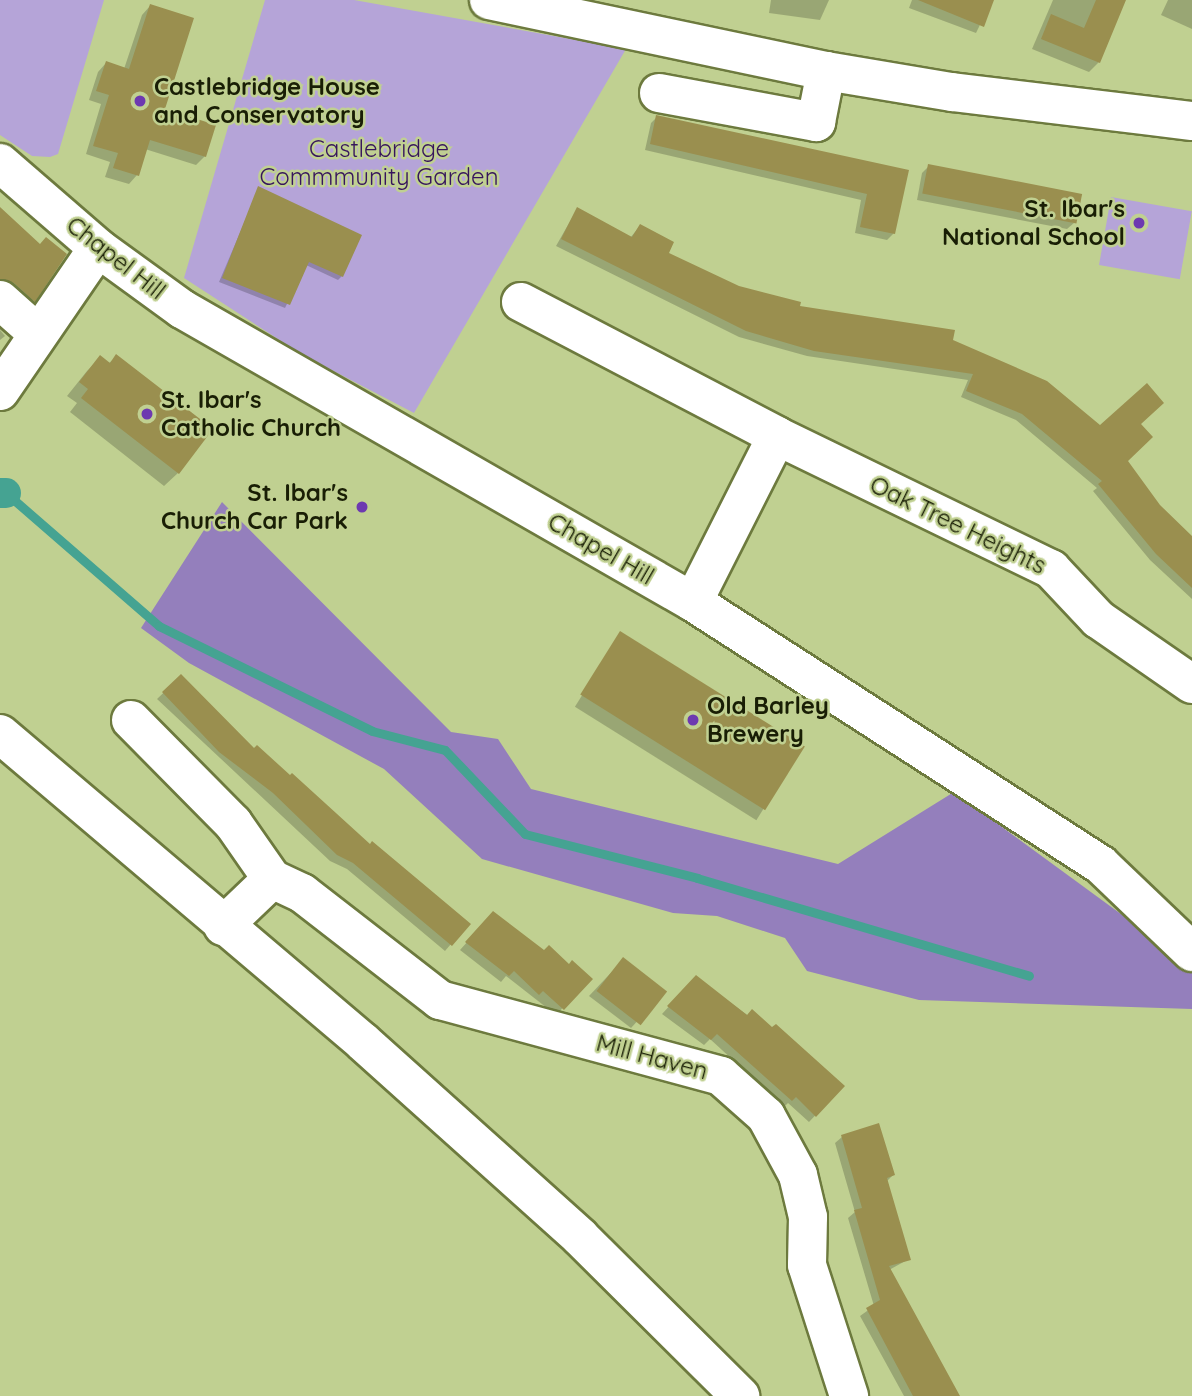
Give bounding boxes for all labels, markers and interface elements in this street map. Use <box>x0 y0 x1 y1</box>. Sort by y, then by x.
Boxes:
place label: Castlebridge House and Conservatory <box>154 73 380 129</box>
marker: Castlebridge House and Conservatory <box>132 93 148 109</box>
park label: Castlebridge Commmunity Garden <box>259 135 499 191</box>
place label: St. Ibar's National School <box>942 195 1125 251</box>
street label: Chapel Hill <box>61 210 171 306</box>
marker: St. Ibar's National School <box>1131 215 1147 231</box>
place label: St. Ibar's Catholic Church <box>161 386 341 442</box>
marker: St. Ibar's Catholic Church <box>139 406 155 422</box>
street label: Oak Tree Heights <box>865 470 1051 580</box>
place label: St. Ibar's Church Car Park <box>161 479 348 535</box>
marker: St. Ibar's Church Car Park <box>354 499 370 515</box>
street label: Chapel Hill <box>543 507 659 591</box>
place label: Old Barley Brewery <box>707 692 829 748</box>
marker: Old Barley Brewery <box>685 712 701 728</box>
street label: Mill Haven <box>593 1028 711 1086</box>

